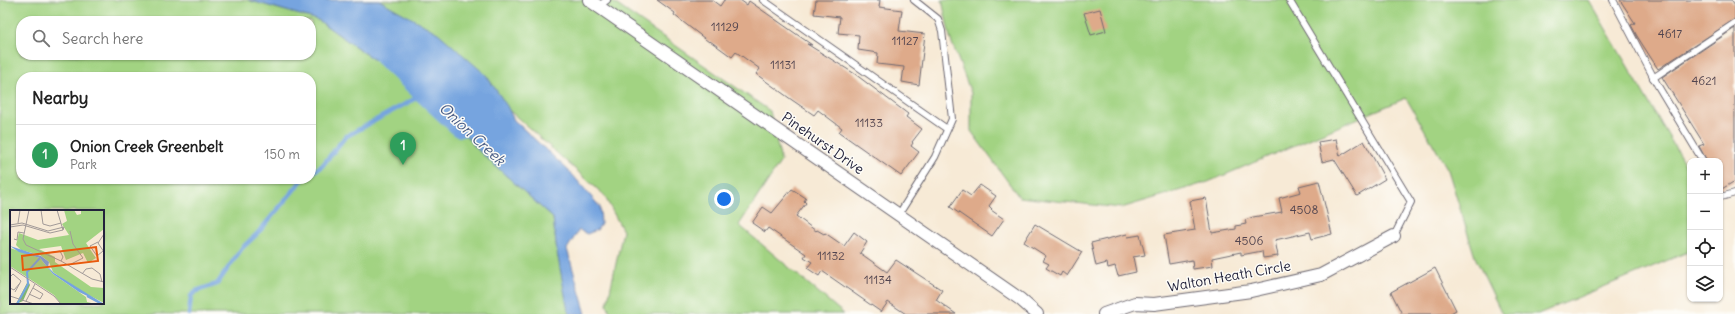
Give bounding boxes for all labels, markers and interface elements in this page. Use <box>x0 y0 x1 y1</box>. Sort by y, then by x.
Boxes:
search box <box>16 16 316 60</box>
house number: 11129 <box>711 19 739 34</box>
house number: 4617 <box>1658 26 1682 41</box>
icon: search <box>30 27 52 49</box>
text: Search here <box>62 29 143 48</box>
house number: 11127 <box>892 33 918 48</box>
house number: 11131 <box>770 57 796 72</box>
house number: 4621 <box>1691 73 1717 88</box>
text: Nearby <box>32 87 88 109</box>
water label: Onion Creek <box>435 98 510 170</box>
street label: Pinehurst Drive <box>778 108 868 178</box>
house number: 11133 <box>855 115 883 130</box>
pin: 1 <box>390 132 416 165</box>
text: Onion Creek Greenbelt <box>70 137 223 156</box>
text: 1 <box>42 146 48 163</box>
text: 150 m <box>264 146 300 163</box>
text: Park <box>70 156 97 173</box>
map controls <box>1687 158 1723 302</box>
button: + <box>1687 158 1723 194</box>
your location <box>714 189 734 209</box>
button: − <box>1687 194 1723 230</box>
house number: 4508 <box>1290 202 1318 217</box>
inset map <box>10 210 104 304</box>
button: locate <box>1687 230 1723 266</box>
house number: 4506 <box>1235 233 1263 248</box>
house number: 11132 <box>817 248 845 263</box>
street label: Walton Heath Circle <box>1166 256 1292 296</box>
button: layers <box>1687 266 1723 302</box>
house number: 11134 <box>864 272 892 287</box>

